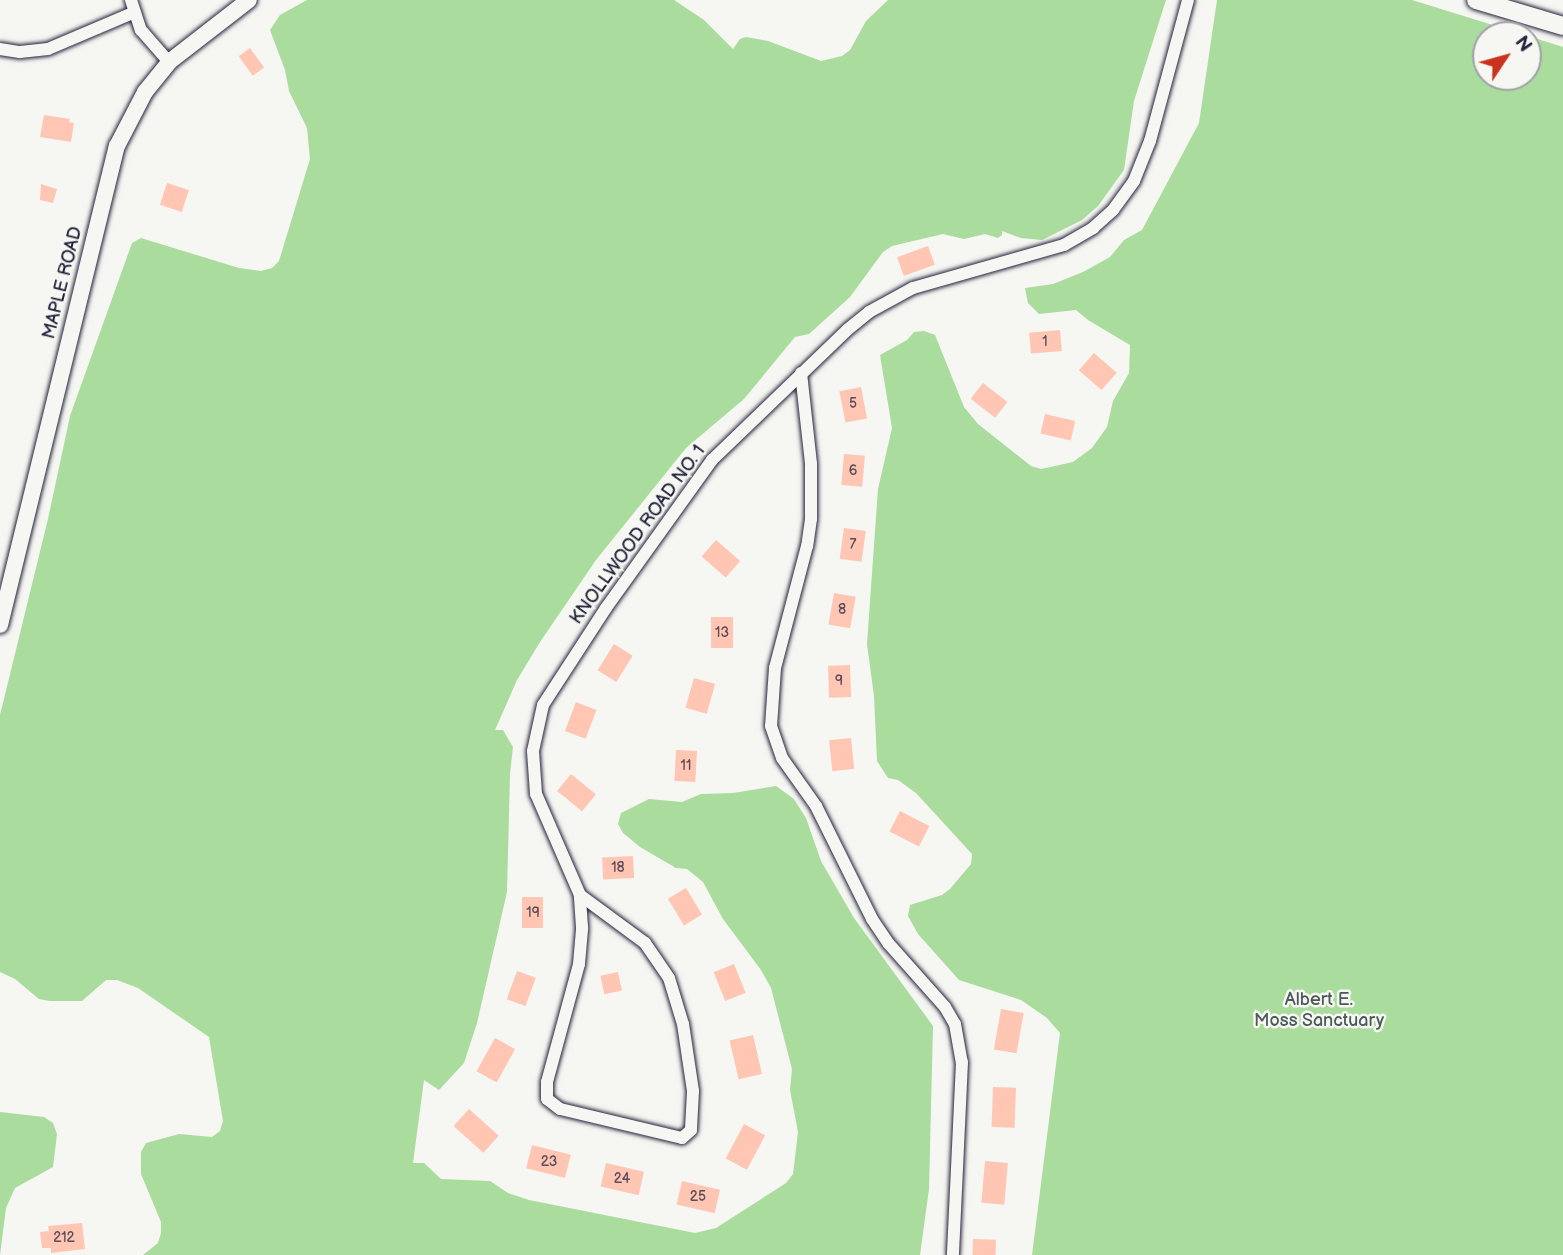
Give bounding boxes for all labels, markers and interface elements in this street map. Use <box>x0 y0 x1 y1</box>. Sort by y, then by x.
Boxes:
north arrow <box>1472 21 1542 91</box>
text: N <box>1509 32 1536 57</box>
street label: MAPLE ROAD <box>39 225 87 341</box>
house number: 1 <box>1042 334 1048 350</box>
house number: 5 <box>849 396 857 412</box>
street label: KNOLLWOOD ROAD NO. 1 <box>566 441 710 629</box>
house number: 6 <box>849 463 857 479</box>
house number: 7 <box>850 537 856 553</box>
house number: 8 <box>838 602 846 618</box>
house number: 13 <box>715 625 729 641</box>
house number: 9 <box>835 673 843 689</box>
house number: 11 <box>681 758 691 774</box>
house number: 18 <box>611 860 625 876</box>
house number: 19 <box>526 905 540 921</box>
park label: Albert E. Moss Sanctuary <box>1254 990 1384 1032</box>
house number: 23 <box>541 1154 557 1170</box>
house number: 24 <box>614 1171 630 1187</box>
house number: 25 <box>690 1189 706 1205</box>
house number: 212 <box>53 1230 75 1246</box>

